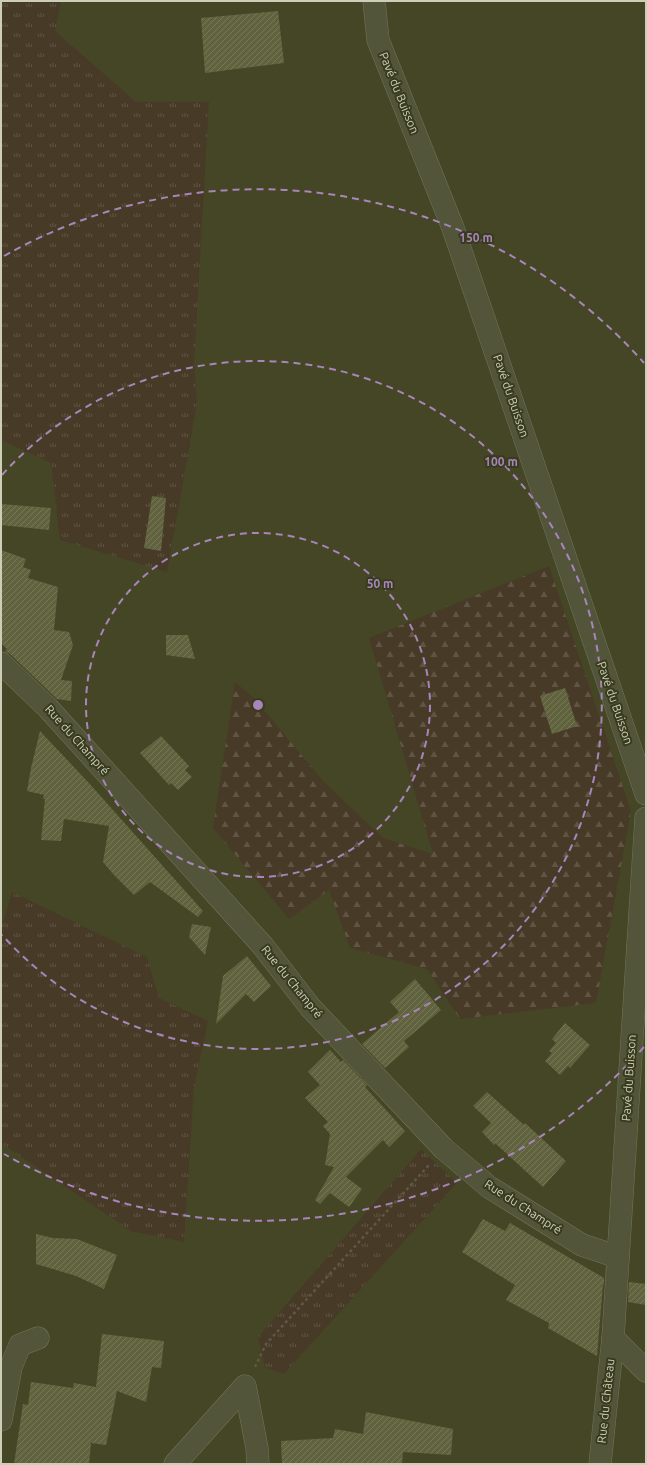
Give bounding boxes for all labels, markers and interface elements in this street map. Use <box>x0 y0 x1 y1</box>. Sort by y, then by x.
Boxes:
street label: Pavé du Buisson <box>377 50 422 135</box>
text: 150 m <box>459 231 493 244</box>
street label: Pavé du Buisson <box>491 353 532 439</box>
text: 100 m <box>484 455 518 468</box>
text: 50 m <box>367 577 393 590</box>
street label: Pavé du Buisson <box>595 660 636 746</box>
centre of rings <box>251 698 265 712</box>
street label: Rue du Champré <box>43 702 112 777</box>
street label: Rue du Champré <box>259 943 326 1020</box>
street label: Pavé du Buisson <box>619 1034 638 1122</box>
street label: Rue du Champré <box>482 1177 564 1236</box>
street label: Rue du Château <box>595 1358 616 1444</box>

